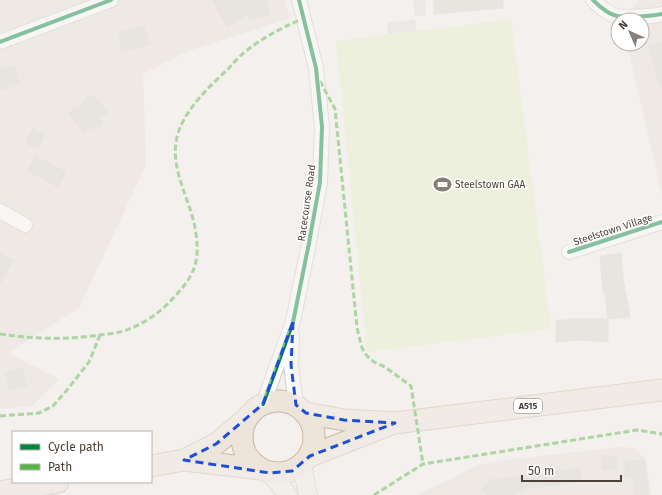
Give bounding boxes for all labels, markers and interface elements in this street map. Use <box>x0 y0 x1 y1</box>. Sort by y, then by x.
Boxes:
north arrow <box>610 12 650 52</box>
text: N <box>616 18 630 32</box>
street label: Racecourse Road <box>296 164 318 242</box>
sports icon: Steelstown GAA <box>432 175 452 195</box>
place label: Steelstown GAA <box>455 179 525 191</box>
street label: Steelstown Village <box>572 212 654 248</box>
road number: A515 <box>514 399 542 413</box>
legend <box>12 431 152 483</box>
text: Cycle path <box>48 440 104 454</box>
scale bar <box>522 457 621 483</box>
text: Path <box>48 460 72 474</box>
text: 50 m <box>528 464 554 478</box>

